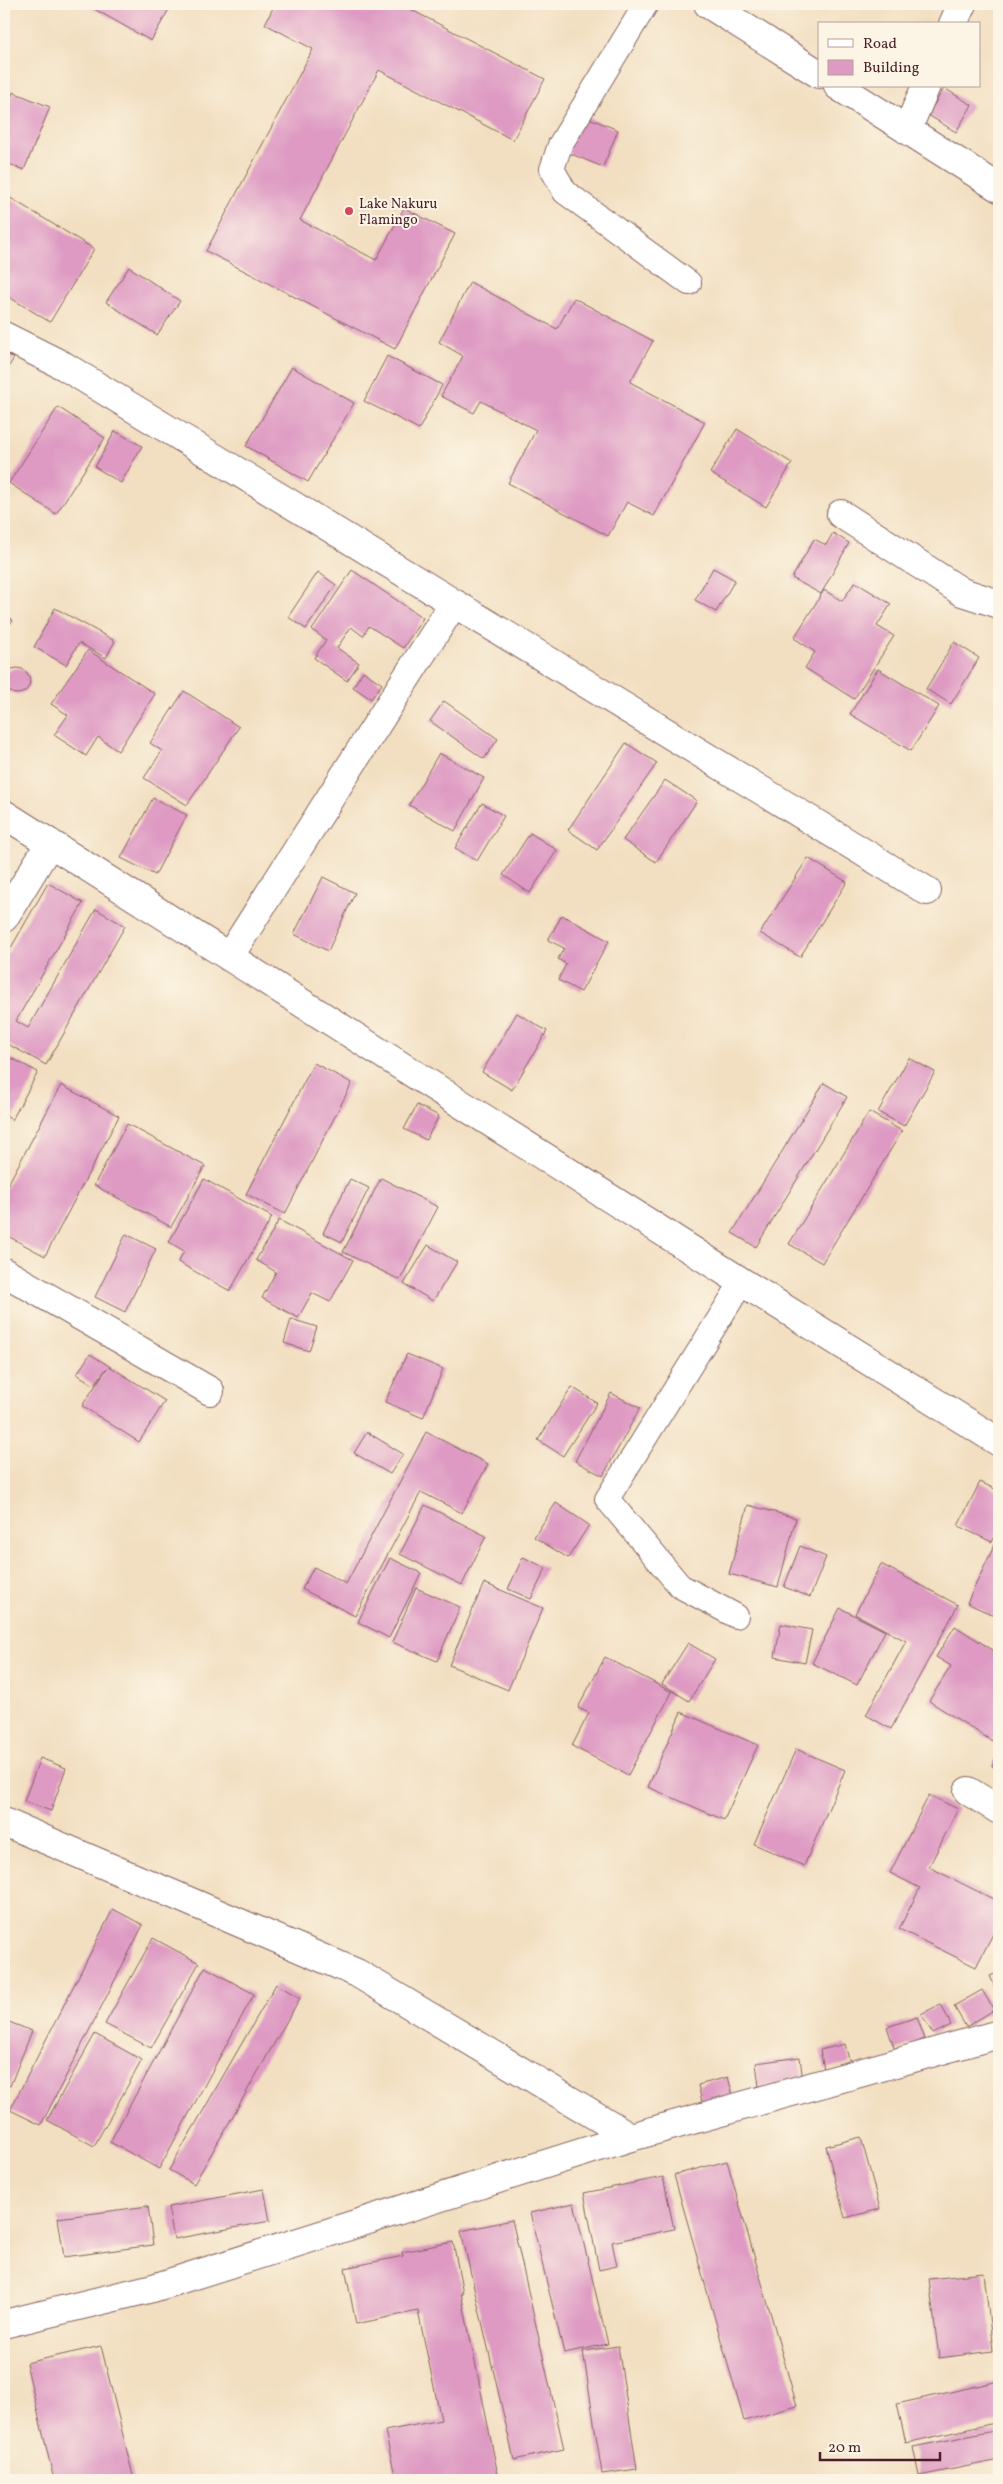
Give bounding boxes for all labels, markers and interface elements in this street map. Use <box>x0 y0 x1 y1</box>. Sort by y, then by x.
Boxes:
legend <box>818 22 980 88</box>
text: Road <box>863 34 897 55</box>
text: Building <box>863 58 920 79</box>
place label: Lake Nakuru Flamingo <box>359 195 437 230</box>
marker: Lake Nakuru Flamingo <box>343 205 355 217</box>
scale bar <box>820 2429 940 2461</box>
text: 20 m <box>828 2438 861 2459</box>

